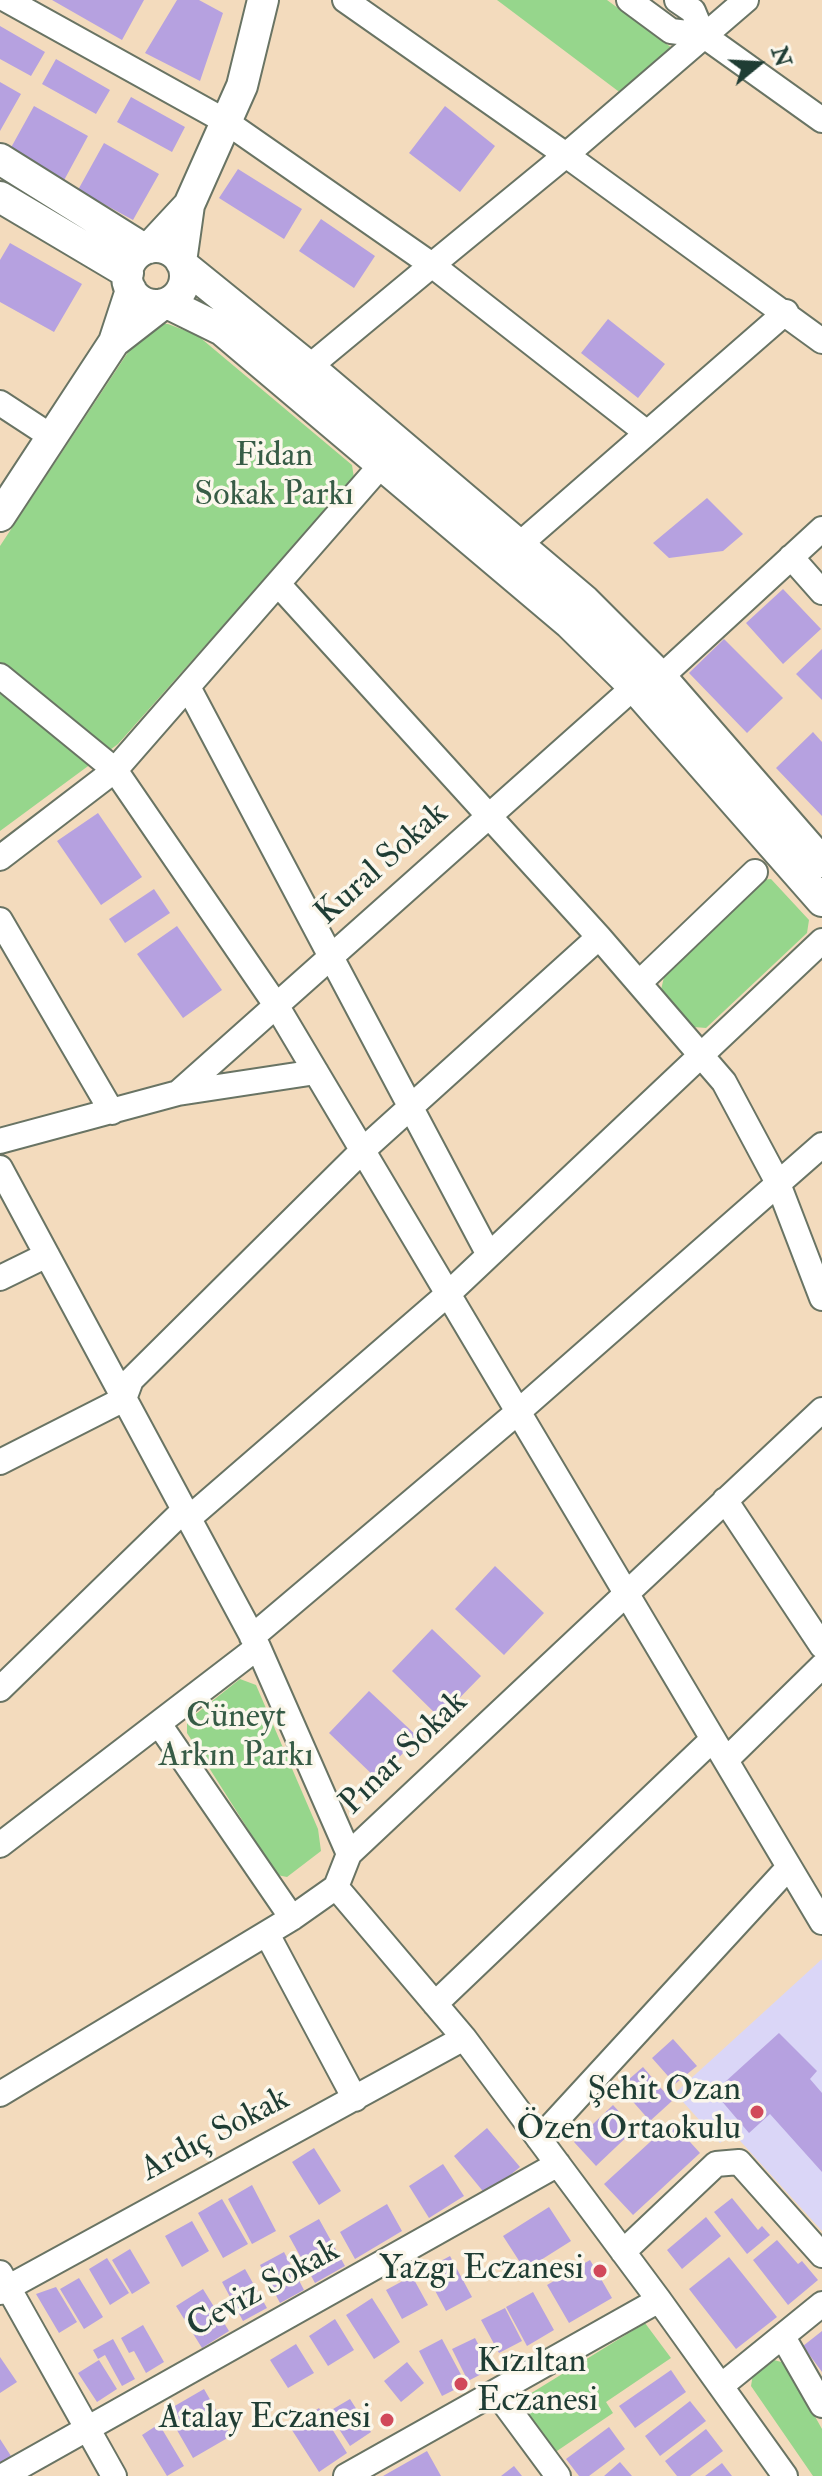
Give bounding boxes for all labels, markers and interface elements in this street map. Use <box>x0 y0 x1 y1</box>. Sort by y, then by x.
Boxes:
north arrow <box>718 24 798 104</box>
text: N <box>764 43 797 70</box>
park label: Fidan Sokak Parkı <box>194 438 354 518</box>
street label: Kural Sokak <box>308 795 458 935</box>
street label: Pınar Sokak <box>333 1683 477 1825</box>
park label: Cüneyt Arkın Parkı <box>158 1699 314 1778</box>
place label: Şehit Ozan Özen Ortaokulu <box>517 2072 741 2152</box>
street label: Ardıç Sokak <box>135 2080 297 2192</box>
marker: Şehit Ozan Özen Ortaokulu <box>748 2103 766 2121</box>
street label: Ceviz Sokak <box>181 2231 347 2349</box>
place label: Yazgı Eczanesi <box>379 2251 584 2291</box>
marker: Yazgı Eczanesi <box>591 2262 609 2280</box>
place label: Kızıltan Eczanesi <box>477 2344 598 2424</box>
marker: Kızıltan Eczanesi <box>452 2375 470 2393</box>
place label: Atalay Eczanesi <box>159 2400 371 2440</box>
marker: Atalay Eczanesi <box>378 2411 396 2429</box>

